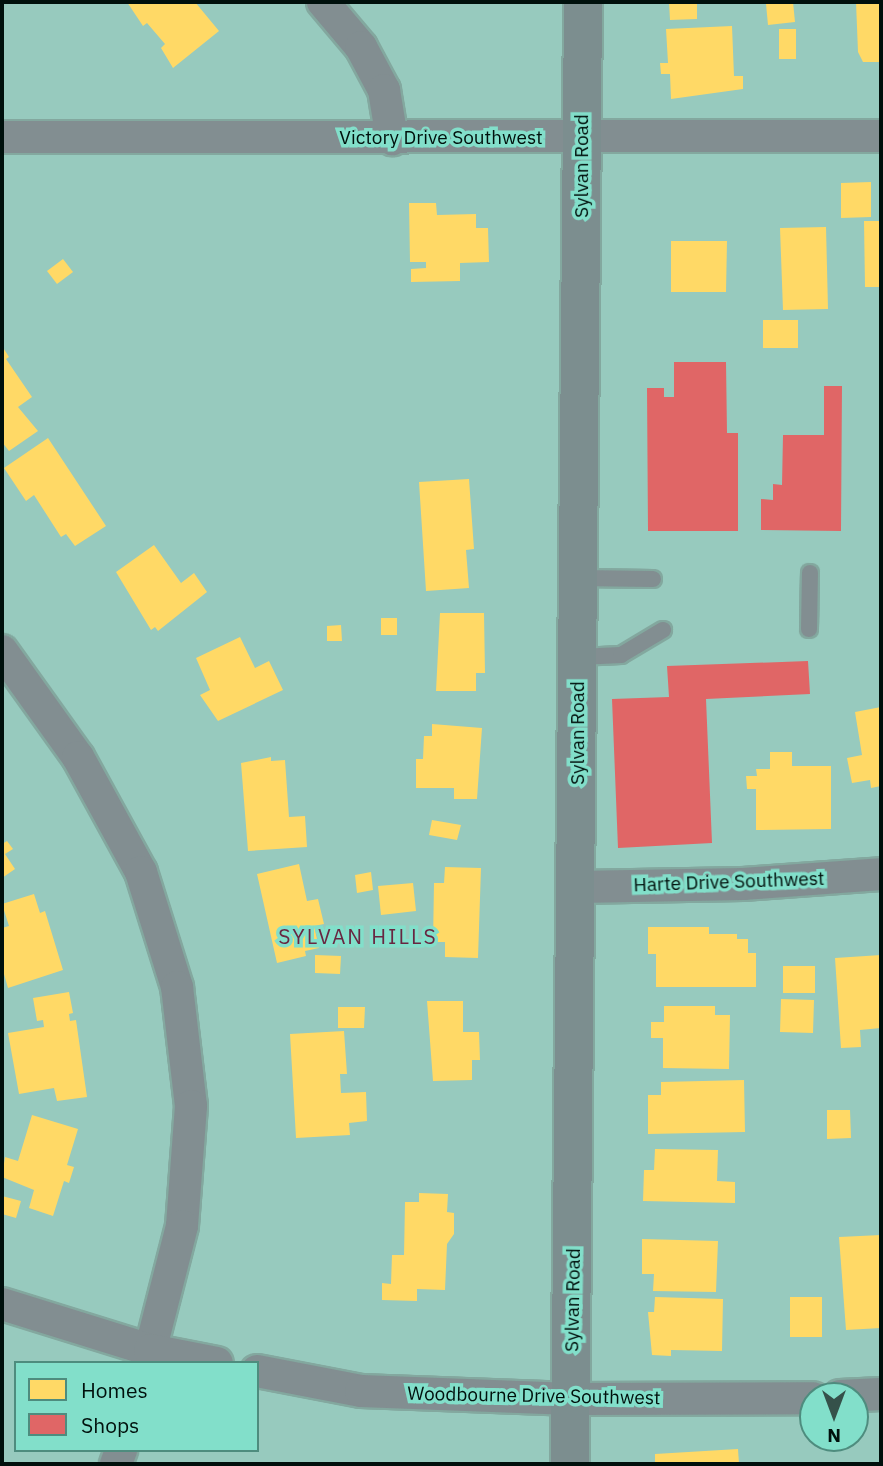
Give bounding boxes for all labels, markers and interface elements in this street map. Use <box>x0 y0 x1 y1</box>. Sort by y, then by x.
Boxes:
street label: Sylvan Road <box>571 114 593 218</box>
street label: Victory Drive Southwest <box>339 127 543 149</box>
street label: Sylvan Road <box>567 681 589 785</box>
street label: Harte Drive Southwest <box>633 867 825 897</box>
district label: SYLVAN HILLS <box>280 923 436 949</box>
street label: Sylvan Road <box>561 1248 585 1352</box>
legend <box>14 1361 259 1452</box>
text: Homes <box>81 1376 148 1404</box>
street label: Woodbourne Drive Southwest <box>407 1382 661 1410</box>
north arrow <box>799 1382 869 1452</box>
text: Shops <box>81 1411 139 1439</box>
text: N <box>827 1424 841 1448</box>

